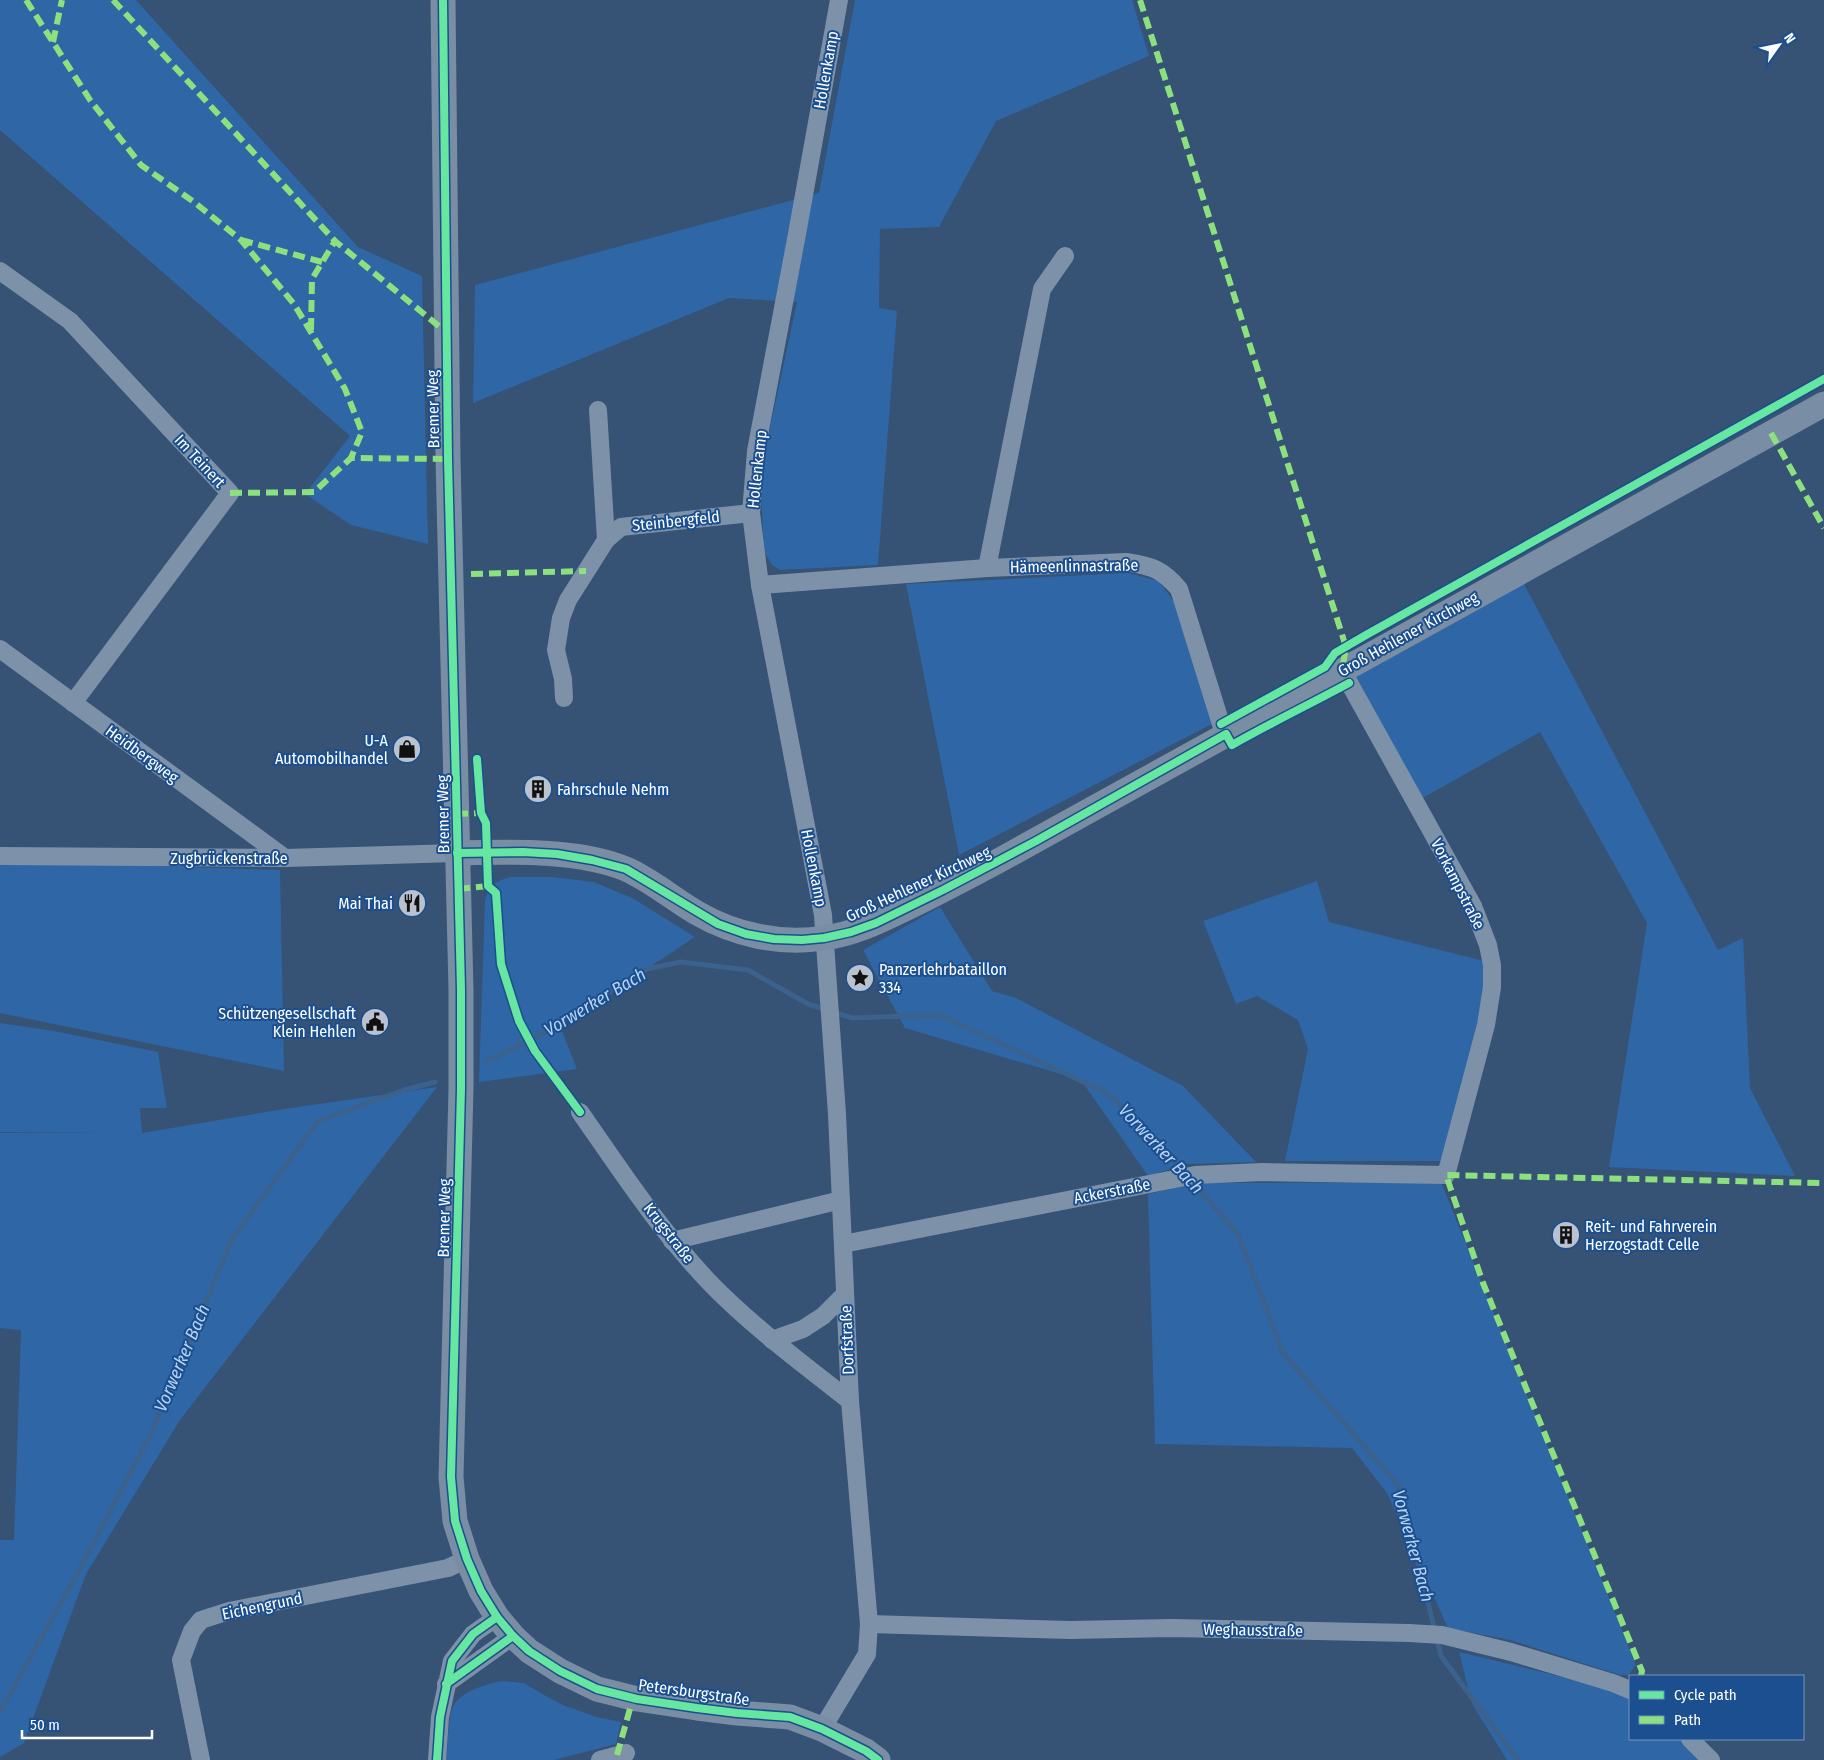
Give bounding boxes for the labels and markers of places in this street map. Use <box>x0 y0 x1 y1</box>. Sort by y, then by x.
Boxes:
place label: U-A Automobilhandel <box>275 731 389 768</box>
shop icon: U-A Automobilhandel <box>392 734 422 764</box>
building icon: Fahrschule Nehm <box>523 774 553 804</box>
place label: Fahrschule Nehm <box>557 780 669 799</box>
restaurant icon: Mai Thai <box>397 888 427 918</box>
place label: Mai Thai <box>338 894 393 913</box>
place label: Panzerlehrbataillon 334 <box>879 960 1007 997</box>
place icon: Panzerlehrbataillon 334 <box>845 963 875 993</box>
place label: Schützengesellschaft Klein Hehlen <box>218 1004 357 1041</box>
public building icon: Schützengesellschaft Klein Hehlen <box>360 1007 390 1037</box>
place label: Reit- und Fahrverein Herzogstadt Celle <box>1585 1217 1717 1254</box>
building icon: Reit- und Fahrverein Herzogstadt Celle <box>1551 1220 1581 1250</box>

